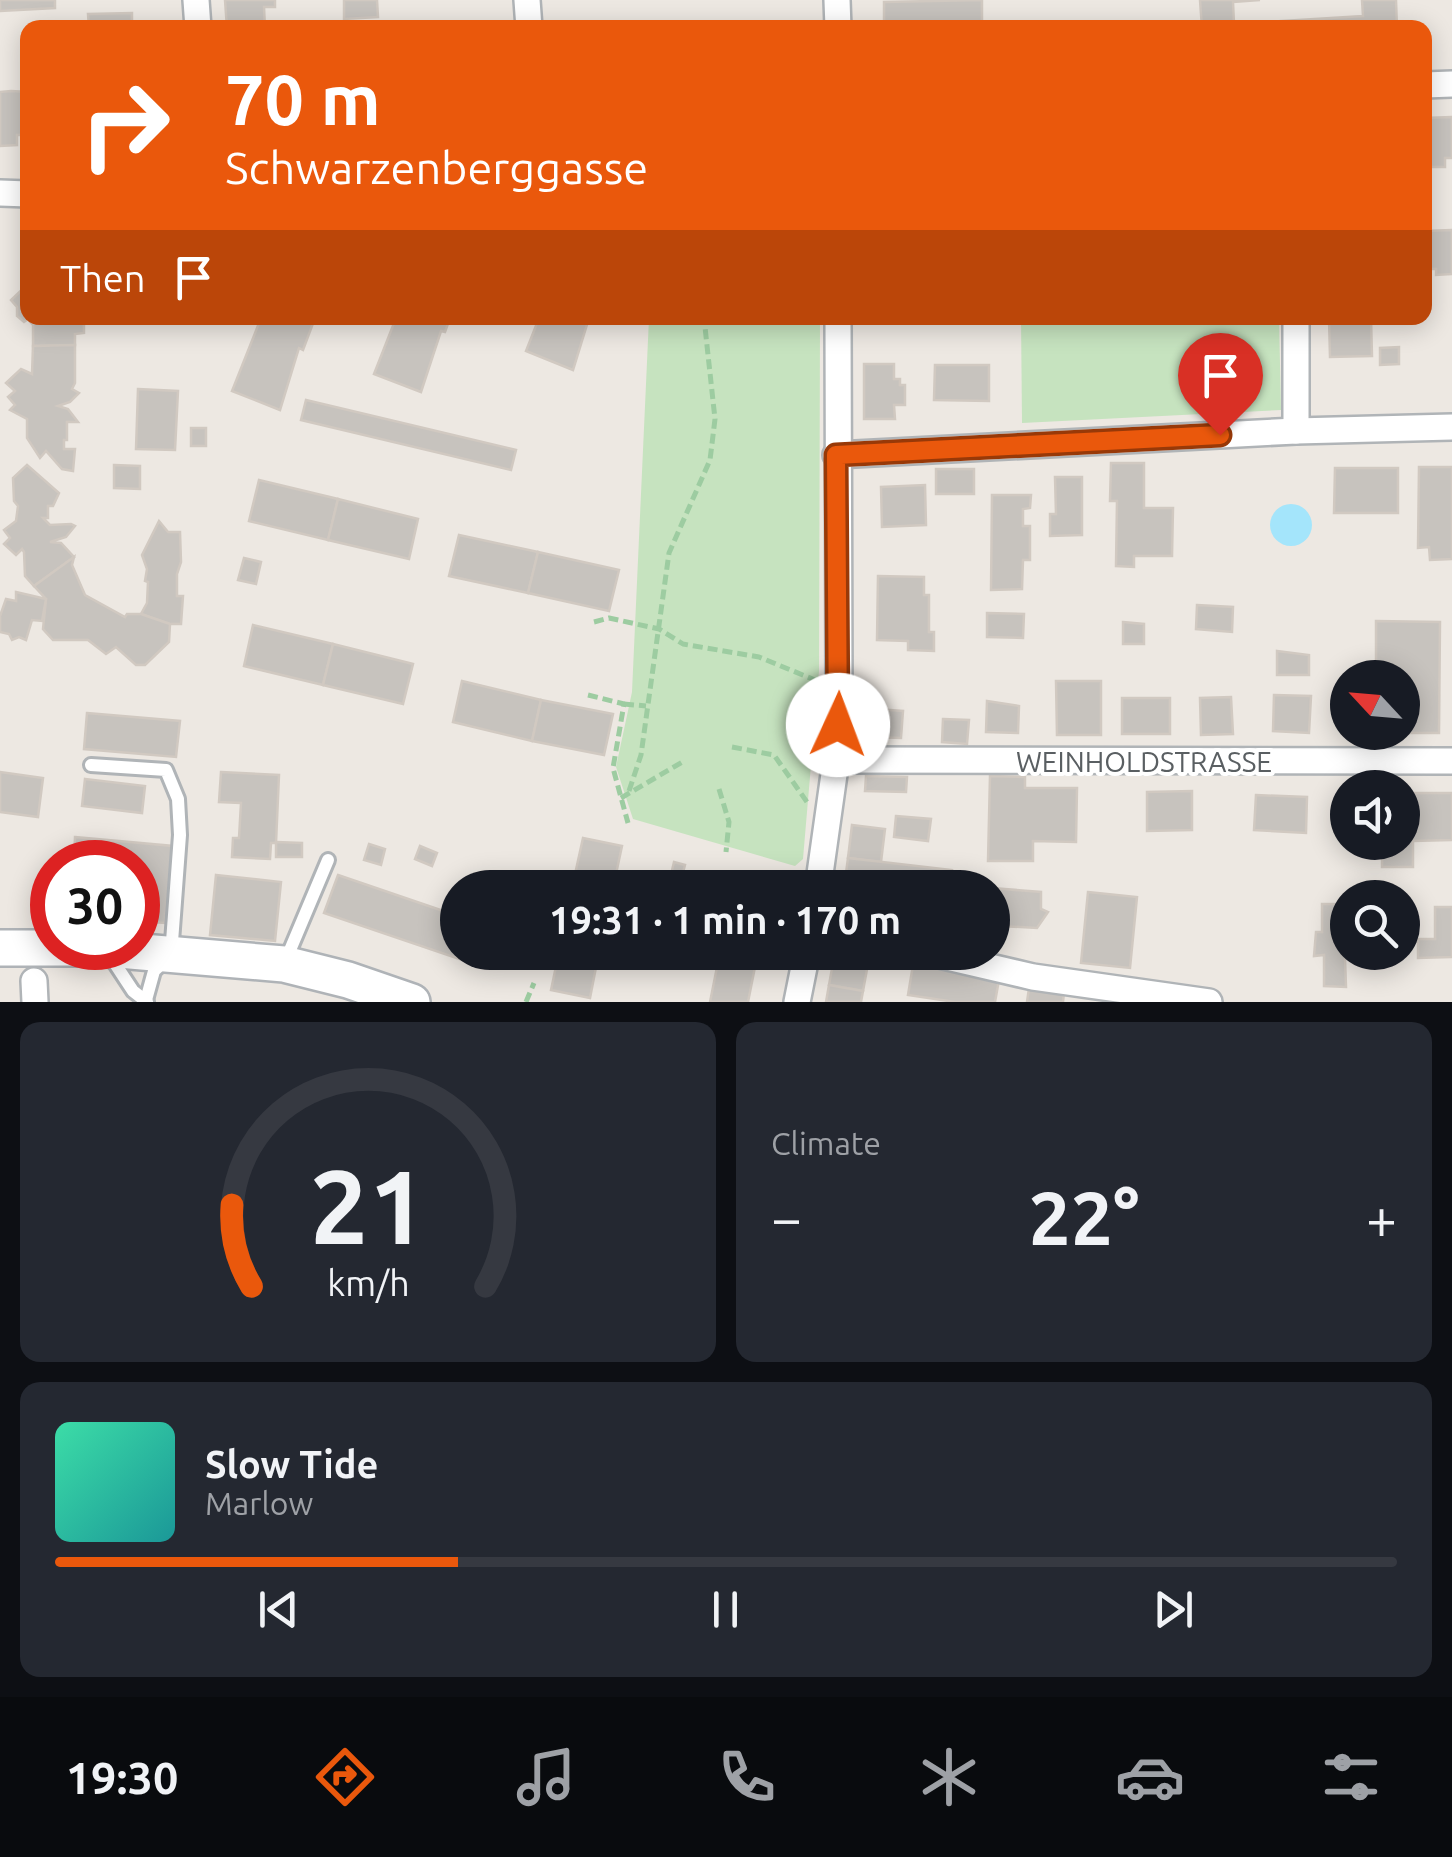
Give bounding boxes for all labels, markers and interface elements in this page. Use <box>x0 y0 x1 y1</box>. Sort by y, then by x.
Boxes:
icon: right <box>60 60 190 190</box>
text: 70 m <box>225 60 381 138</box>
text: Schwarzenberggasse <box>225 142 648 193</box>
icon: arrive <box>166 250 221 305</box>
text: Then <box>60 257 146 299</box>
pin <box>1178 333 1263 436</box>
icon: arrive <box>1193 348 1248 403</box>
north arrow <box>1330 660 1420 750</box>
map controls <box>1330 660 1420 970</box>
position arrow <box>786 673 890 777</box>
street label: WEINHOLDSTRASSE <box>1016 746 1272 777</box>
button: sound <box>1330 770 1420 860</box>
speed limit sign: 30 <box>30 840 160 970</box>
button: search <box>1330 880 1420 970</box>
text: 19:31 · 1 min · 170 m <box>549 899 901 941</box>
text: Climate <box>771 1125 881 1161</box>
text: 21 <box>309 1147 427 1264</box>
text: 22° <box>1028 1175 1140 1259</box>
text: − <box>771 1187 802 1248</box>
text: + <box>1366 1187 1397 1248</box>
text: km/h <box>327 1263 409 1303</box>
text: Slow Tide <box>205 1443 378 1485</box>
text: Marlow <box>205 1485 313 1521</box>
icon: previous <box>251 1582 306 1637</box>
icon: pause <box>698 1582 753 1637</box>
icon: next <box>1146 1582 1201 1637</box>
icon: directions <box>310 1742 380 1812</box>
icon: music <box>511 1742 581 1812</box>
icon: phone <box>712 1742 782 1812</box>
icon: climate <box>914 1742 984 1812</box>
icon: car <box>1115 1742 1185 1812</box>
icon: filters <box>1316 1742 1386 1812</box>
text: 19:30 <box>66 1752 178 1803</box>

